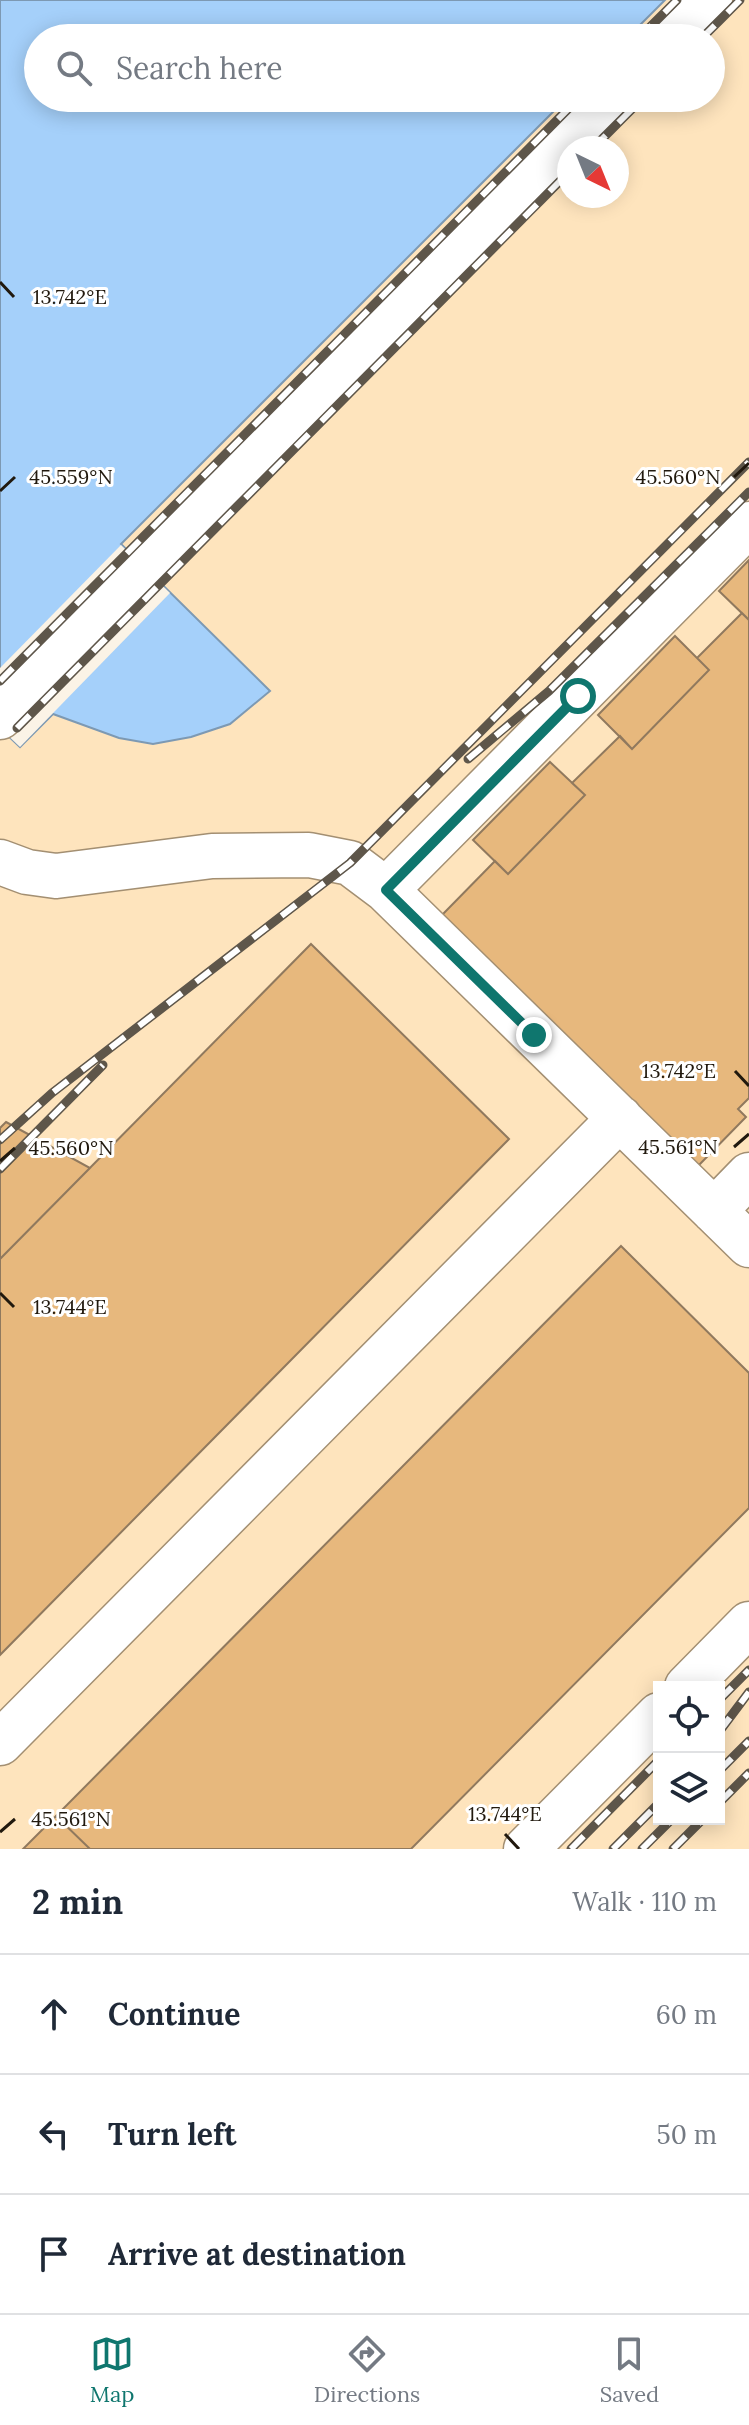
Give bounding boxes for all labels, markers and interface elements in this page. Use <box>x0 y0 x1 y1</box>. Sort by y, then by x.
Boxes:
search box <box>24 24 725 112</box>
icon: search <box>52 46 96 90</box>
text: Search here <box>116 49 283 87</box>
north arrow <box>557 136 629 208</box>
text: 13.742°E <box>33 284 107 309</box>
text: 45.559°N <box>29 464 113 489</box>
text: 45.560°N <box>636 464 720 489</box>
route start <box>560 678 596 714</box>
route end <box>516 1017 552 1053</box>
text: 13.742°E <box>642 1058 716 1083</box>
text: 45.561°N <box>638 1134 718 1159</box>
text: 45.560°N <box>29 1135 113 1160</box>
text: 13.744°E <box>33 1294 107 1319</box>
map controls <box>653 1681 725 1825</box>
button: locate <box>653 1681 725 1753</box>
button: layers <box>653 1753 725 1825</box>
text: 13.744°E <box>468 1801 542 1826</box>
text: 45.561°N <box>31 1806 111 1831</box>
text: 2 min <box>32 1880 123 1923</box>
text: Walk · 110 m <box>572 1885 717 1918</box>
icon: ahead <box>32 1992 76 2036</box>
text: Continue <box>108 1995 240 2033</box>
text: 60 m <box>656 1998 717 2031</box>
icon: left <box>32 2112 76 2156</box>
text: Turn left <box>108 2115 236 2153</box>
text: 50 m <box>657 2118 717 2151</box>
icon: arrive <box>32 2232 76 2276</box>
text: Arrive at destination <box>108 2235 406 2273</box>
tab: Map <box>90 2332 134 2408</box>
tab: Directions <box>314 2332 420 2408</box>
tab: Saved <box>600 2332 659 2408</box>

